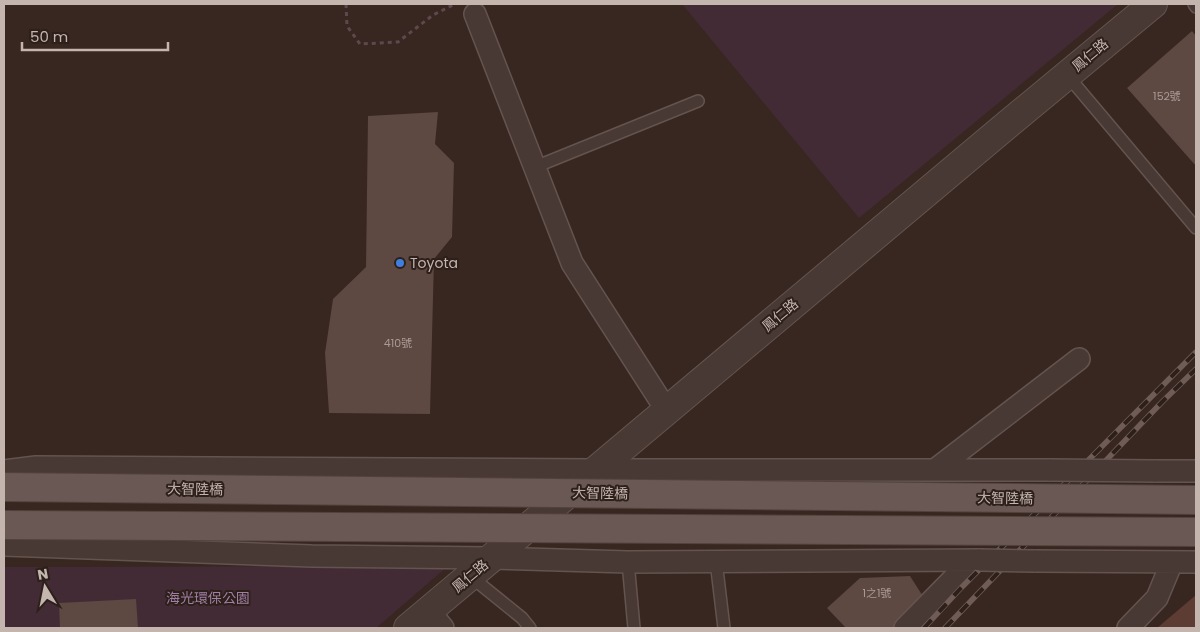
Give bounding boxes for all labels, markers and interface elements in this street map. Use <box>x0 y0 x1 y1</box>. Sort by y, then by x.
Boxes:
scale bar <box>22 20 169 52</box>
text: 50 m <box>30 26 68 47</box>
street label: 鳳仁路 <box>1067 34 1113 76</box>
house number: 152號 <box>1153 88 1181 104</box>
place label: Toyota <box>410 253 458 273</box>
marker: Toyota <box>394 257 406 269</box>
street label: 鳳仁路 <box>757 294 803 336</box>
house number: 410號 <box>384 335 412 351</box>
street label: 大智陸橋 <box>167 479 223 499</box>
street label: 大智陸橋 <box>572 483 628 503</box>
street label: 大智陸橋 <box>977 488 1033 508</box>
street label: 鳳仁路 <box>447 555 493 597</box>
north arrow <box>20 562 70 612</box>
text: N <box>36 563 50 585</box>
house number: 1之1號 <box>862 585 892 601</box>
park label: 海光環保公園 <box>166 588 250 608</box>

